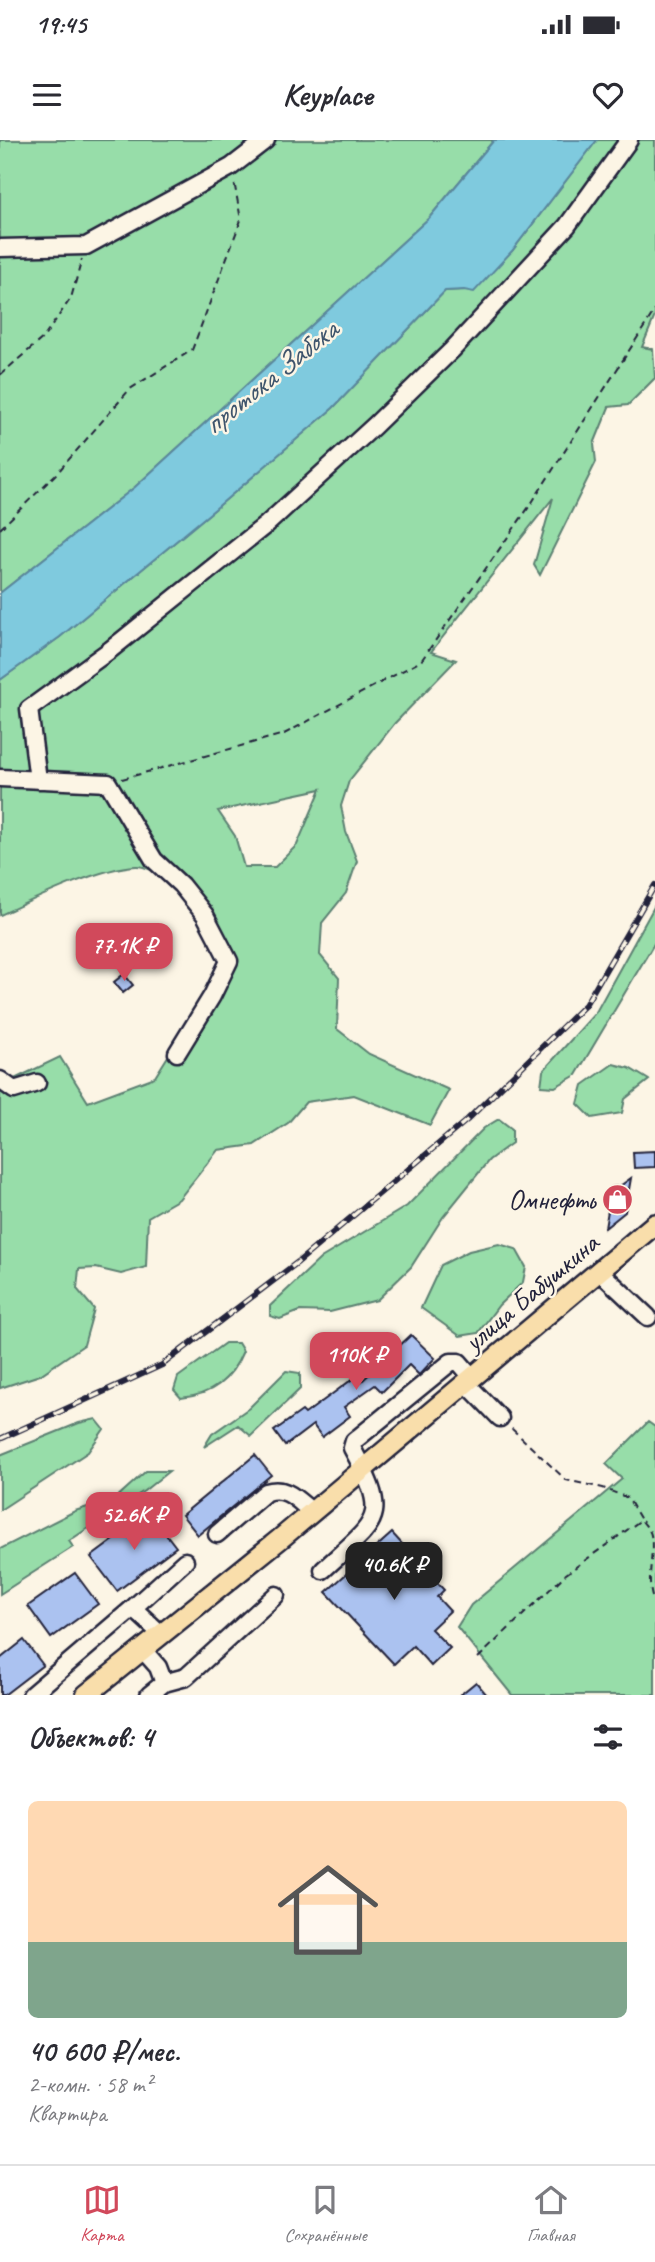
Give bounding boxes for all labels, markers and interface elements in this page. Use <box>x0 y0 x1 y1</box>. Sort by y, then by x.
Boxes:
text: 19:45 <box>35 8 86 41</box>
text: Keyplace <box>283 74 372 115</box>
icon: menu <box>28 76 66 114</box>
icon: heart <box>589 76 627 114</box>
water label: протока Забока <box>195 309 348 443</box>
pin: 77.1K ₽ <box>59 924 189 983</box>
text: 77.1K ₽ <box>92 931 156 960</box>
place label: Омнефть <box>508 1182 597 1217</box>
shop icon: Омнефть <box>601 1182 635 1216</box>
street label: улица Бабушкина <box>455 1224 607 1360</box>
pin: 110K ₽ <box>299 1332 413 1392</box>
text: 110K ₽ <box>326 1340 386 1369</box>
pin: 52.6K ₽ <box>69 1492 199 1552</box>
text: 52.6K ₽ <box>102 1500 166 1529</box>
pin: 40.6K ₽ <box>329 1542 459 1602</box>
text: 40.6K ₽ <box>361 1550 427 1579</box>
text: Объектов: 4 <box>28 1718 153 1756</box>
icon: filters <box>589 1718 627 1756</box>
icon: home <box>265 1847 391 1973</box>
text: 40 600 ₽/мес. <box>28 2032 180 2070</box>
text: 2-комн. · 58 m² <box>28 2070 152 2099</box>
text: Квартира <box>28 2099 106 2128</box>
tab: Карта <box>80 2181 124 2247</box>
tab: Сохранённые <box>284 2181 367 2247</box>
tab: Главная <box>527 2181 575 2247</box>

